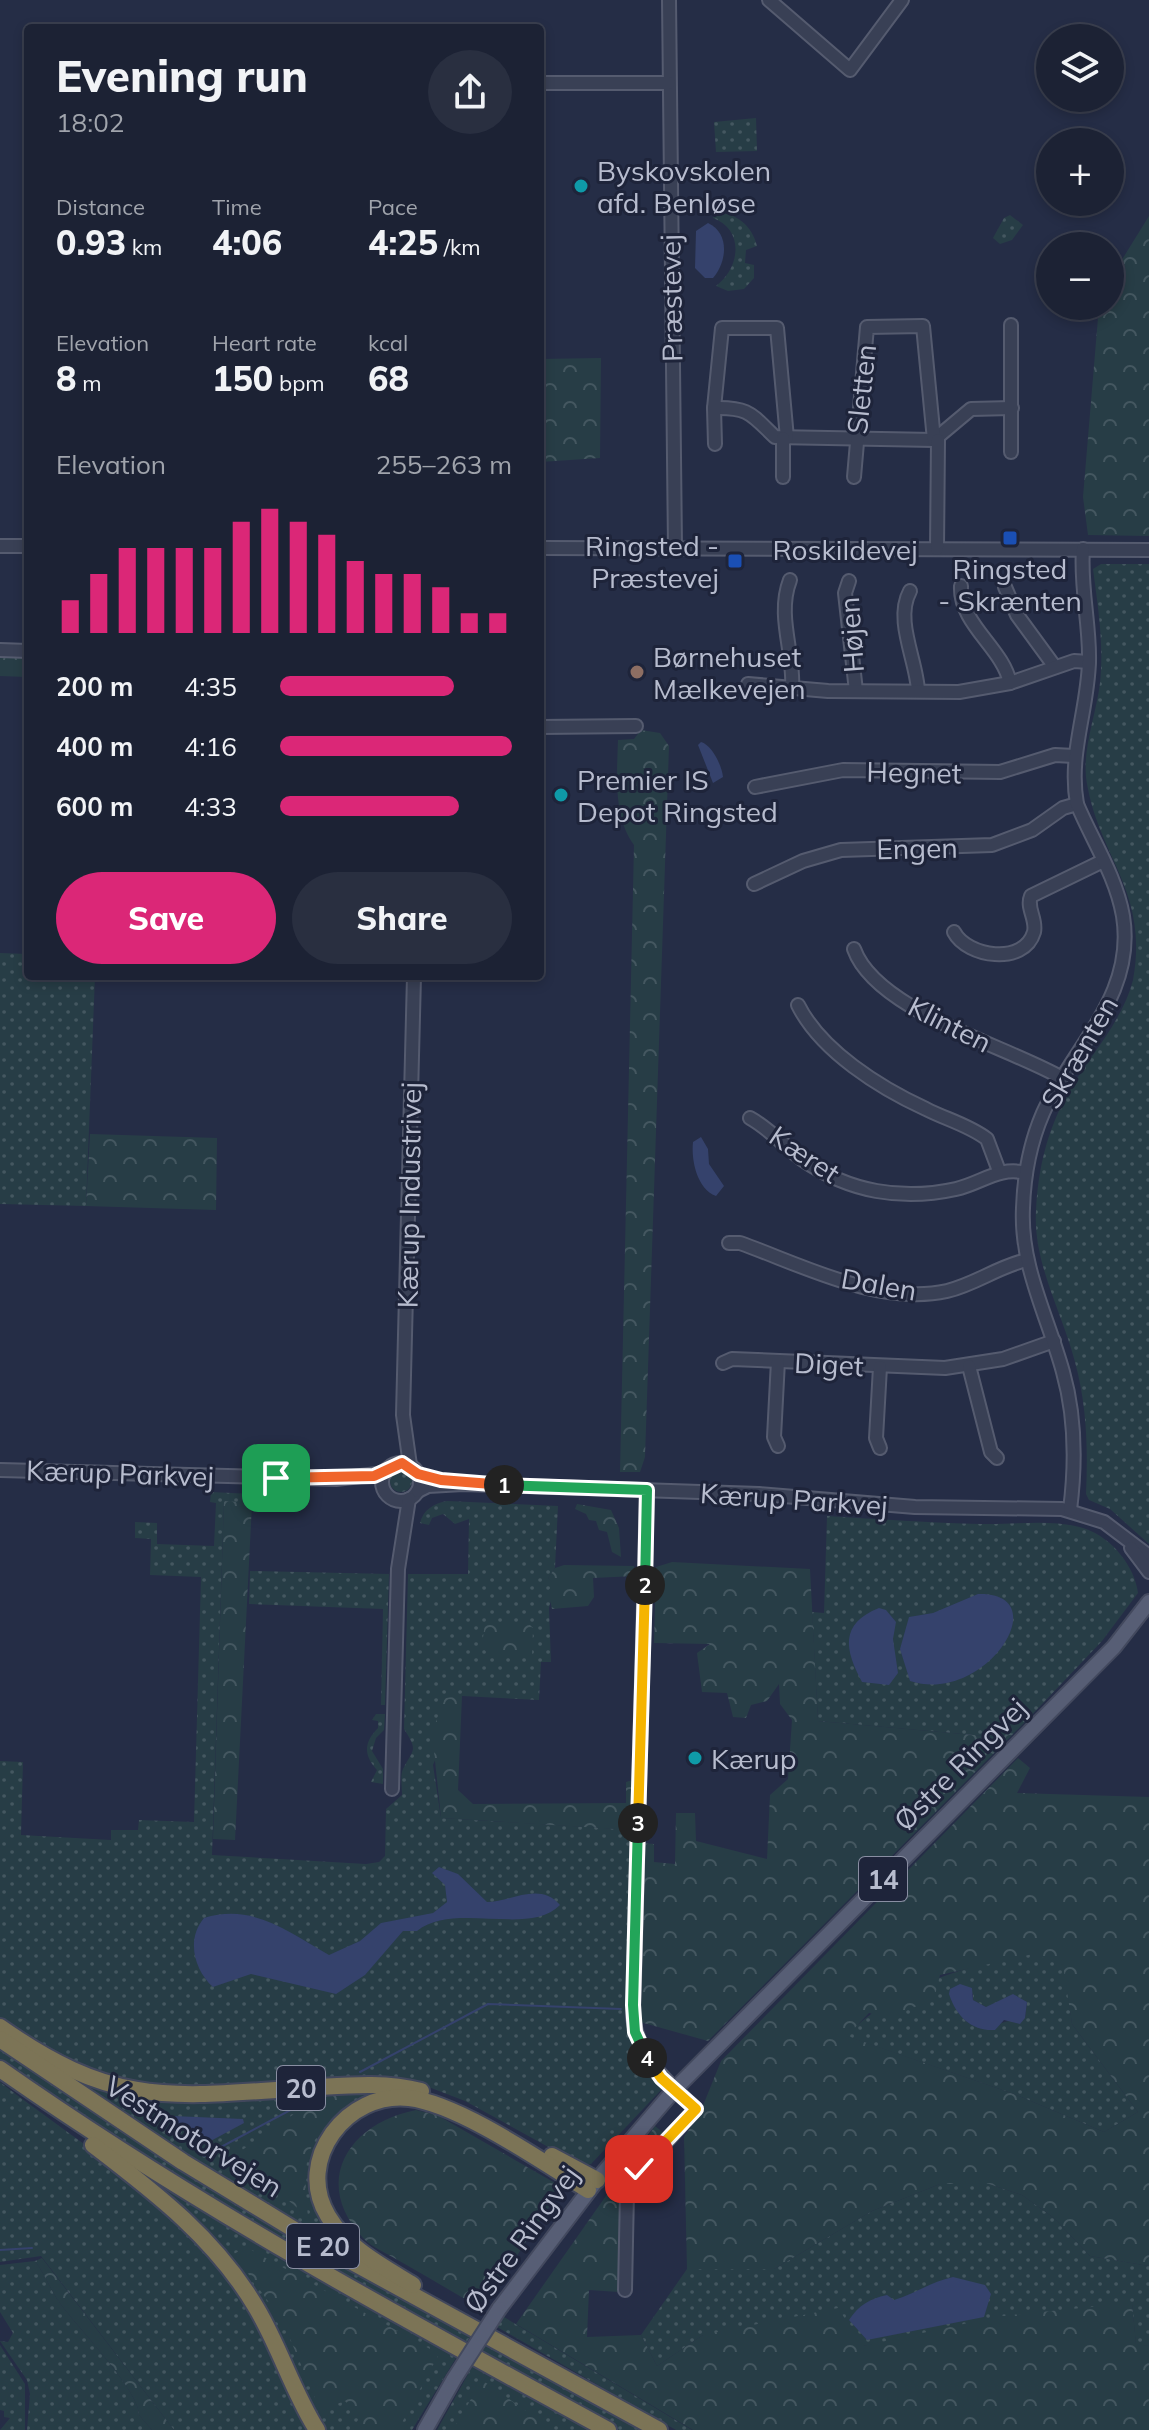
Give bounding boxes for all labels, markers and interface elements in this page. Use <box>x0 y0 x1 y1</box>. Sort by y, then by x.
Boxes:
map controls <box>1036 24 1124 320</box>
button: layers <box>1036 24 1124 112</box>
text: Evening run <box>56 48 308 103</box>
button: share <box>428 50 512 134</box>
text: 18:02 <box>56 106 124 139</box>
button: + <box>1036 128 1124 216</box>
place label: Byskovskolen afd. Benløse <box>597 153 771 220</box>
marker: Byskovskolen afd. Benløse <box>572 177 590 195</box>
text: Distance <box>56 193 145 221</box>
text: Time <box>212 193 262 221</box>
text: Pace <box>368 193 418 221</box>
text: 0.93 <box>56 221 126 264</box>
text: 4:06 <box>212 221 282 264</box>
text: 4:25 <box>368 221 438 264</box>
button: − <box>1036 232 1124 320</box>
text: km <box>126 233 162 261</box>
text: /km <box>438 233 481 261</box>
street label: Præstevej <box>652 234 690 362</box>
text: Elevation <box>56 329 149 357</box>
text: Heart rate <box>212 329 317 357</box>
text: kcal <box>368 329 408 357</box>
street label: Sletten <box>839 342 883 436</box>
text: 8 <box>56 357 76 400</box>
text: 150 <box>212 357 273 400</box>
text: 68 <box>368 357 409 400</box>
text: m <box>76 369 101 397</box>
text: bpm <box>273 369 325 397</box>
text: Elevation <box>56 448 166 481</box>
text: 255–263 m <box>376 448 512 481</box>
place label: Ringsted - Præstevej <box>585 528 719 595</box>
marker: Ringsted - Skrænten <box>1001 529 1019 547</box>
street label: Roskildevej <box>772 532 918 567</box>
place label: Ringsted - Skrænten <box>938 551 1082 618</box>
marker: Ringsted - Præstevej <box>726 552 744 570</box>
street label: Højen <box>831 596 871 674</box>
place label: Børnehuset Mælkevejen <box>653 639 806 706</box>
marker: Børnehuset Mælkevejen <box>628 663 646 681</box>
text: 200 m <box>56 670 133 703</box>
text: 4:35 <box>184 670 237 703</box>
text: 400 m <box>56 730 133 763</box>
text: 4:16 <box>184 730 237 763</box>
street label: Hegnet <box>866 754 962 790</box>
place label: Premier IS Depot Ringsted <box>577 762 778 829</box>
marker: Premier IS Depot Ringsted <box>552 786 570 804</box>
text: 600 m <box>56 790 133 823</box>
text: 4:33 <box>184 790 237 823</box>
street label: Engen <box>876 830 958 866</box>
button: Save <box>56 872 276 964</box>
button: Share <box>292 872 512 964</box>
street label: Klinten <box>902 988 998 1060</box>
street label: Skrænten <box>1033 989 1125 1115</box>
street label: Kærup Industrivej <box>390 1081 428 1309</box>
street label: Kæret <box>763 1118 847 1190</box>
street label: Dalen <box>839 1260 919 1308</box>
street label: Diget <box>793 1345 865 1383</box>
pin <box>242 1444 310 1512</box>
street label: Kærup Parkvej <box>25 1452 215 1494</box>
icon: arrive <box>254 1456 298 1500</box>
pin: 1 <box>484 1465 524 1505</box>
text: 1 <box>497 1471 511 1499</box>
street label: Kærup Parkvej <box>699 1475 889 1523</box>
pin: 2 <box>625 1565 665 1605</box>
text: 2 <box>638 1571 652 1599</box>
street label: Østre Ringvej <box>886 1690 1034 1838</box>
place label: Kærup <box>711 1741 797 1776</box>
marker: Kærup <box>686 1749 704 1767</box>
pin: 3 <box>618 1803 658 1843</box>
text: 3 <box>631 1809 645 1837</box>
road number: 14 <box>859 1857 907 1901</box>
pin: 4 <box>627 2038 667 2078</box>
text: 4 <box>640 2044 654 2072</box>
road number: 20 <box>277 2066 325 2110</box>
street label: Vestmotorvejen <box>99 2068 289 2204</box>
pin <box>605 2135 673 2203</box>
icon: check <box>617 2147 661 2191</box>
street label: Østre Ringvej <box>456 2158 586 2320</box>
road number: E 20 <box>287 2224 359 2268</box>

